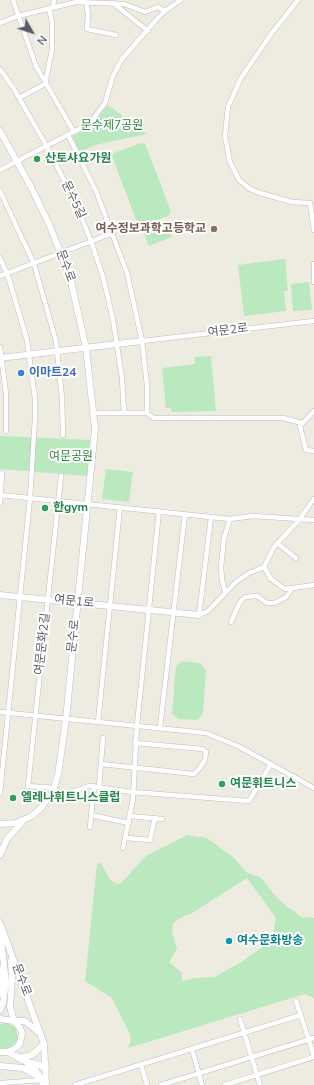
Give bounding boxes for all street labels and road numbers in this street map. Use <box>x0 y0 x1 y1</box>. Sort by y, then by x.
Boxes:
street label: 문수5길 <box>58 179 88 221</box>
street label: 문수로 <box>53 248 77 284</box>
street label: 여문2로 <box>207 321 249 341</box>
street label: 여문1로 <box>53 593 95 611</box>
street label: 여문문화2길 <box>33 612 53 676</box>
street label: 문수로 <box>65 619 83 653</box>
street label: 문수로 <box>9 962 33 998</box>

